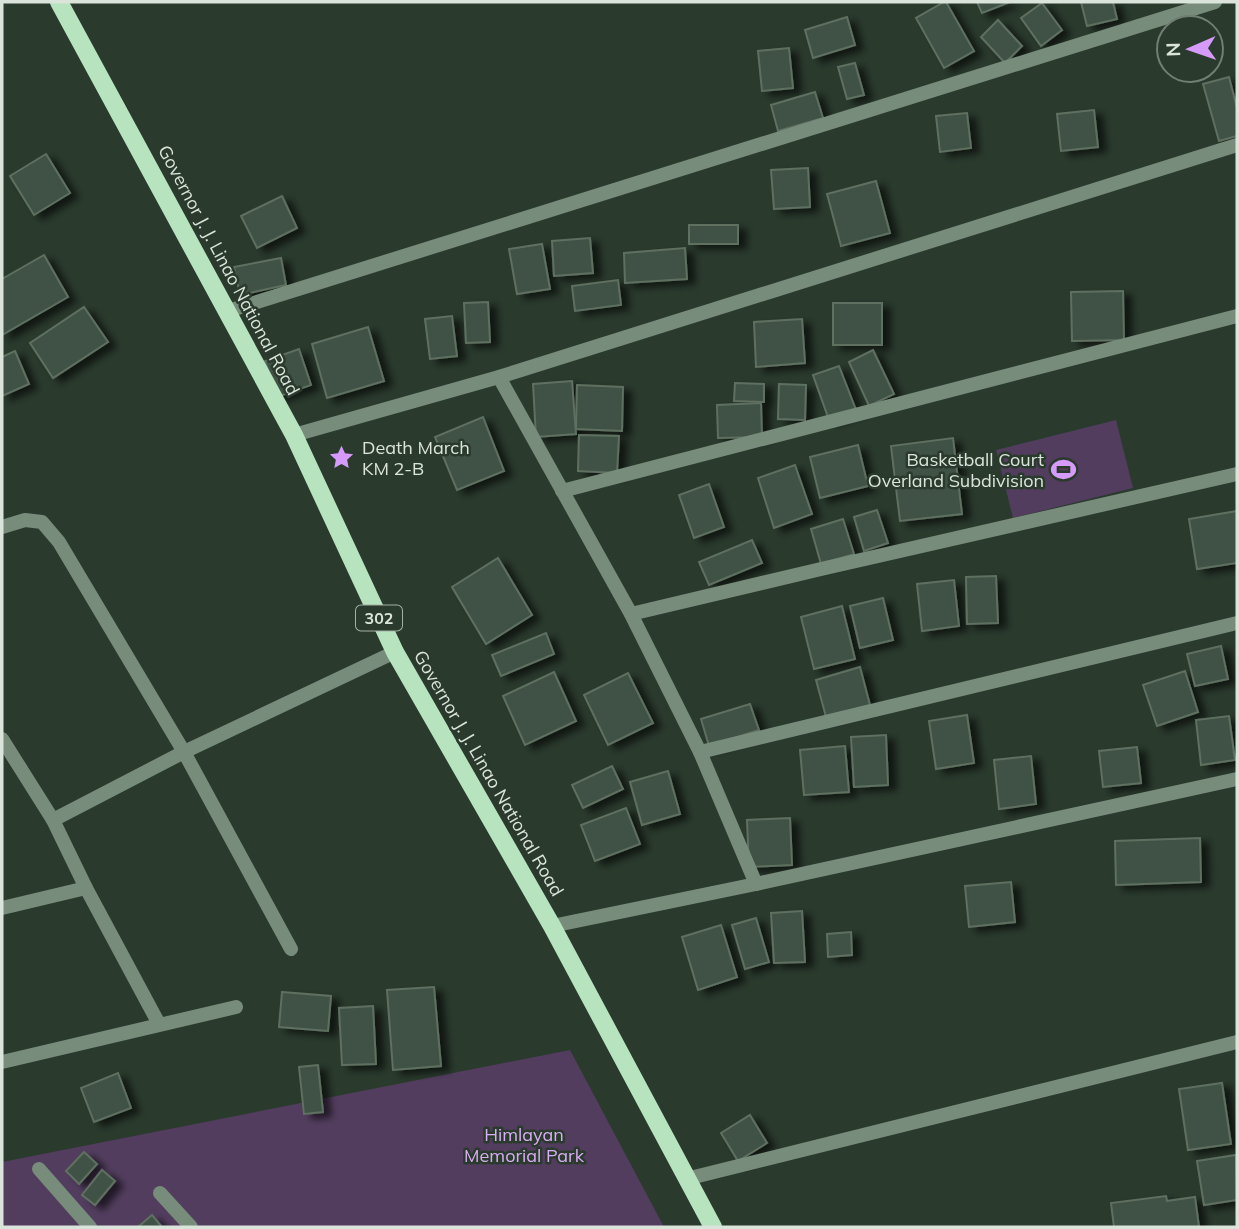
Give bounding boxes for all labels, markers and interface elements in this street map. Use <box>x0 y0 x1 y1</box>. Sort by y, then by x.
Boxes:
north arrow <box>1155 14 1225 84</box>
text: N <box>1161 42 1185 57</box>
street label: Governor J. J. Linao National Road <box>153 141 305 399</box>
place label: Death March KM 2-B <box>362 436 470 480</box>
place icon: Death March KM 2-B <box>328 443 356 471</box>
place label: Basketball Court Overland Subdivision <box>868 448 1044 492</box>
sports icon: Basketball Court Overland Subdivision <box>1050 455 1078 483</box>
road number: 302 <box>356 606 402 631</box>
street label: Governor J. J. Linao National Road <box>409 646 569 900</box>
park label: Himlayan Memorial Park <box>464 1123 585 1167</box>

